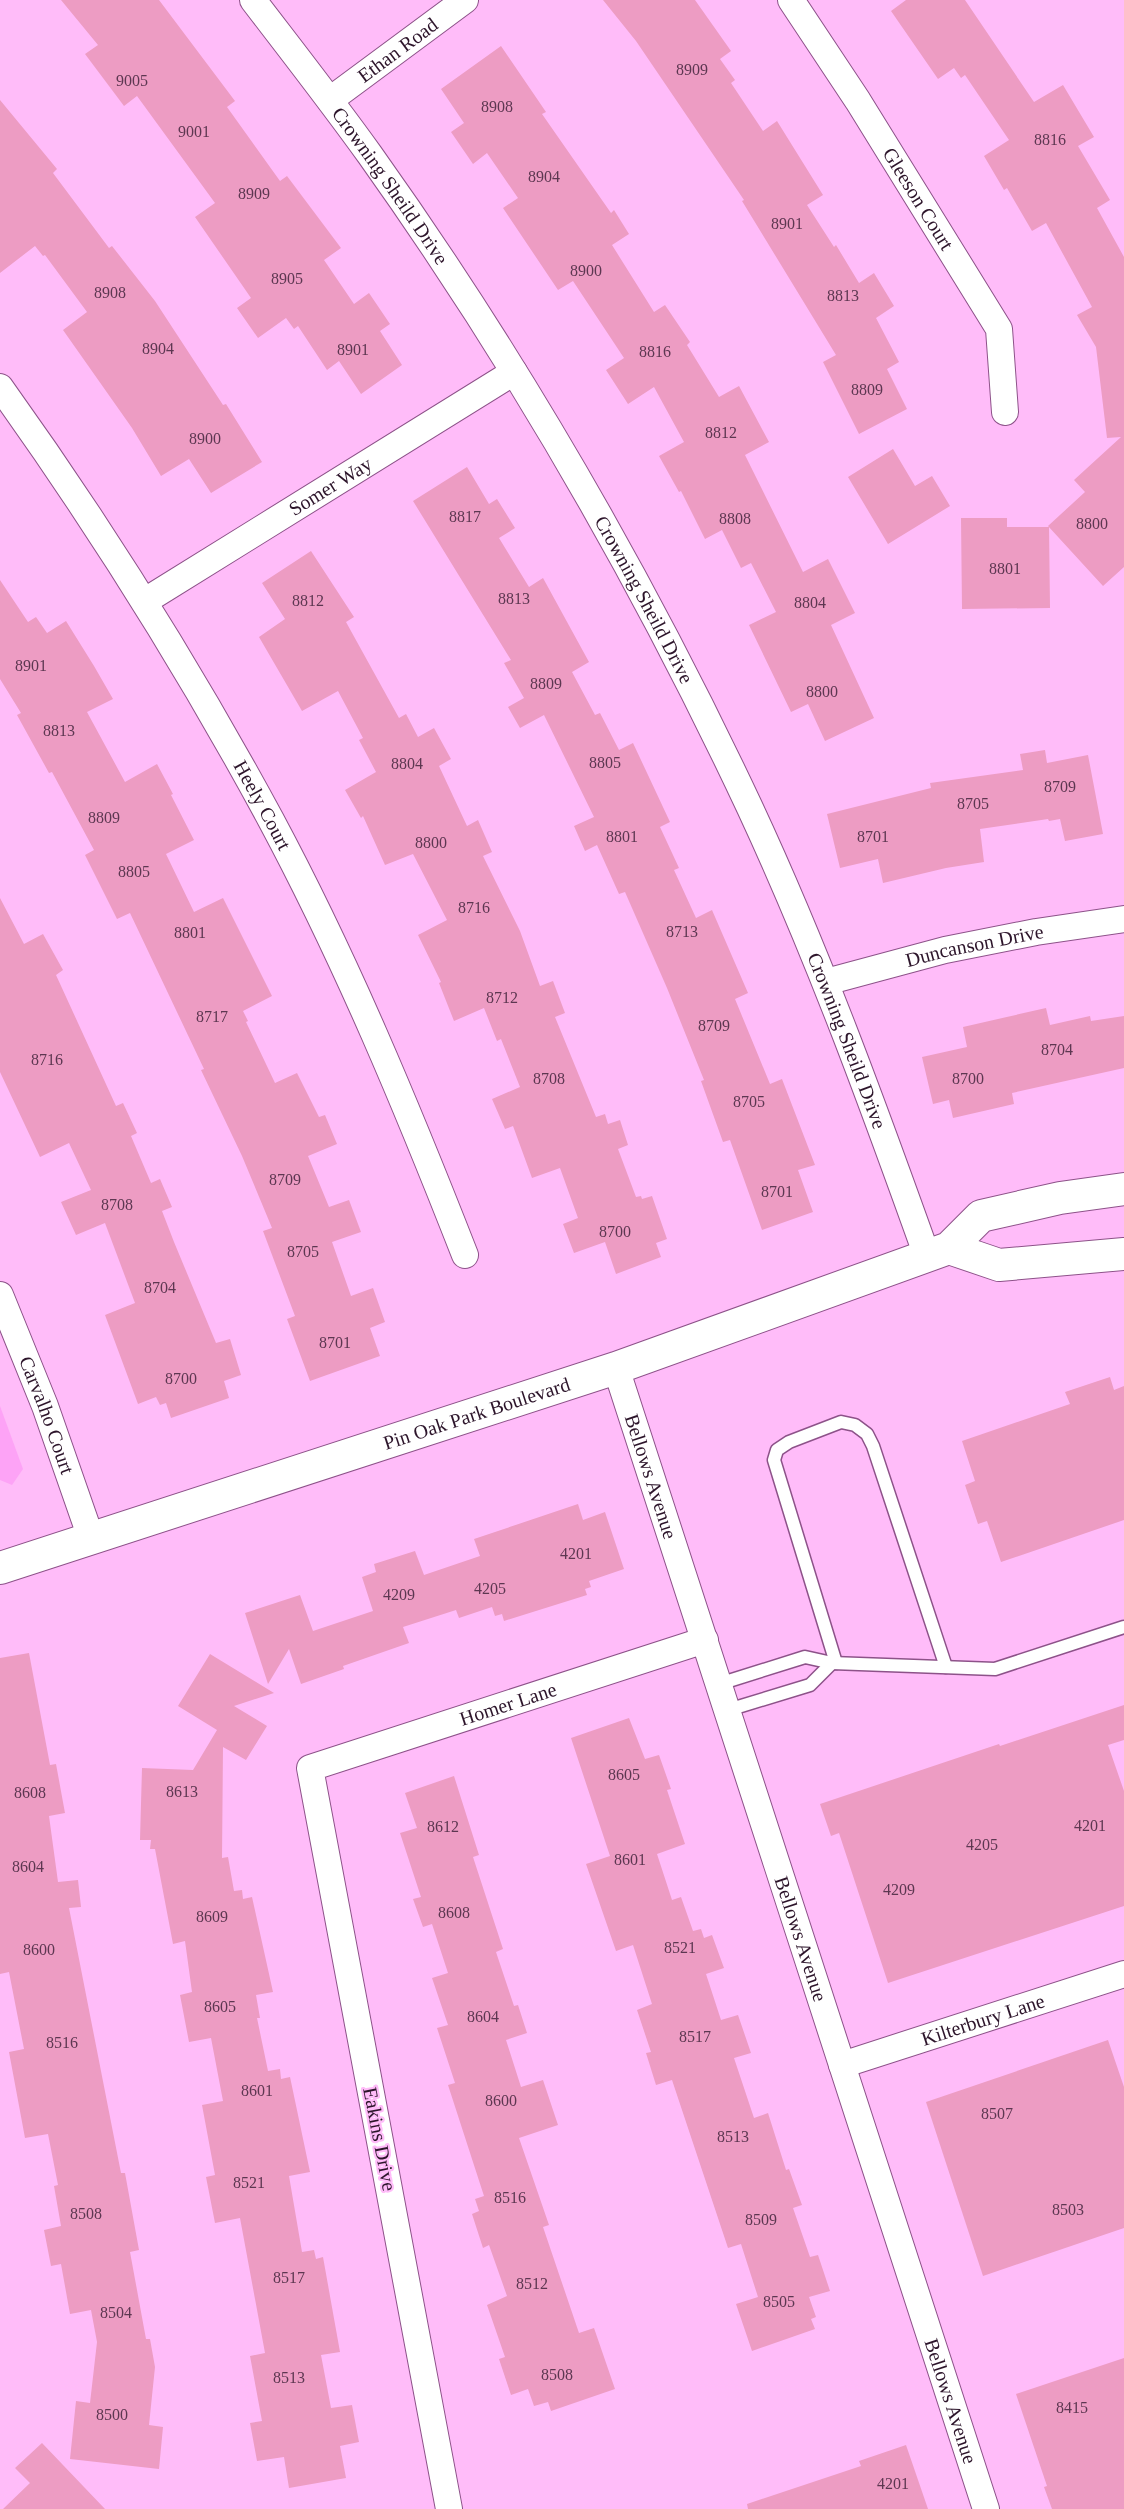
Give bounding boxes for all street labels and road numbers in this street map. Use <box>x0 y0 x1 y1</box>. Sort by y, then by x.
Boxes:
street label: Ethan Road <box>353 13 442 87</box>
street label: Crowning Sheild Drive <box>328 103 453 268</box>
street label: Gleeson Court <box>878 143 959 254</box>
street label: Somer Way <box>285 452 376 520</box>
street label: Crowning Sheild Drive <box>591 512 698 687</box>
street label: Heely Court <box>229 757 296 854</box>
street label: Duncanson Drive <box>903 920 1045 971</box>
street label: Crowning Sheild Drive <box>803 950 891 1132</box>
street label: Carvalho Court <box>15 1353 79 1477</box>
street label: Pin Oak Park Boulevard <box>380 1373 573 1454</box>
street label: Bellows Avenue <box>621 1411 682 1542</box>
street label: Homer Lane <box>457 1678 559 1730</box>
street label: Bellows Avenue <box>771 1873 832 2004</box>
street label: Kilterbury Lane <box>918 1989 1047 2050</box>
street label: Eakins Drive <box>359 2085 401 2193</box>
street label: Bellows Avenue <box>920 2336 982 2466</box>

